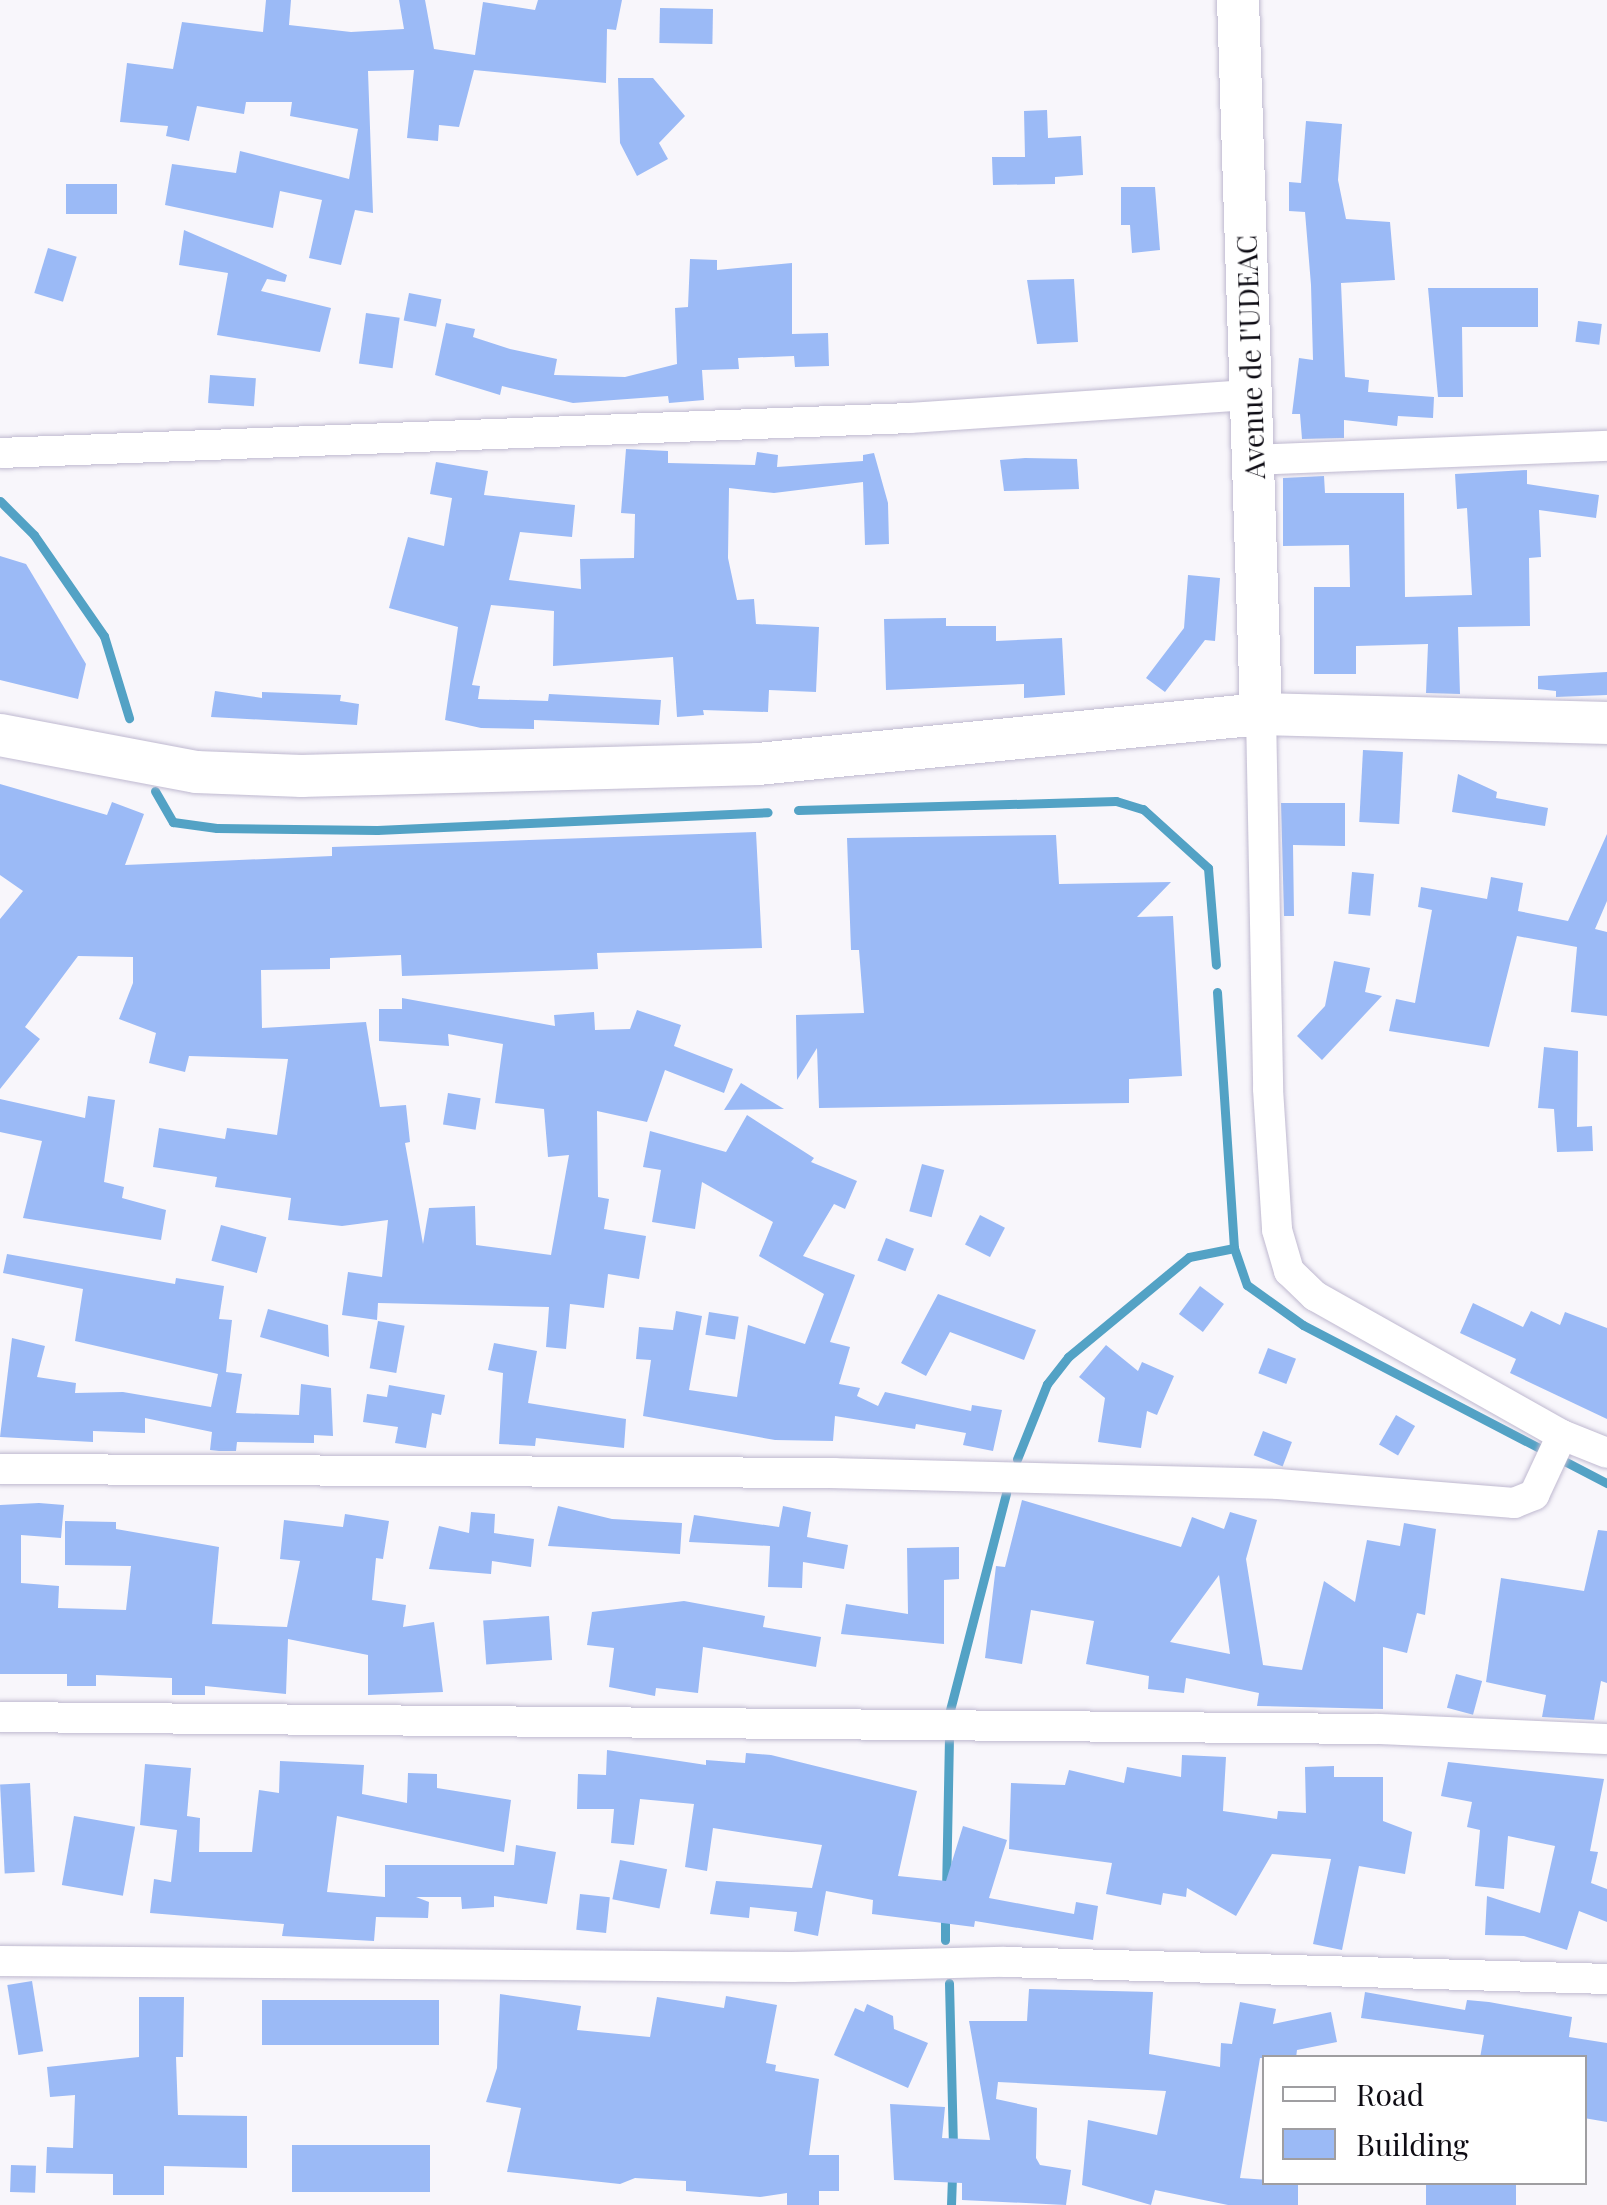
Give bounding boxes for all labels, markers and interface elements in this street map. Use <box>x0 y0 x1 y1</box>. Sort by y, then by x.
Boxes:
street label: Avenue de I'UDEAC <box>1229 234 1271 480</box>
legend <box>1262 2055 1587 2185</box>
text: Road <box>1356 2074 1424 2114</box>
text: Building <box>1356 2124 1469 2164</box>

